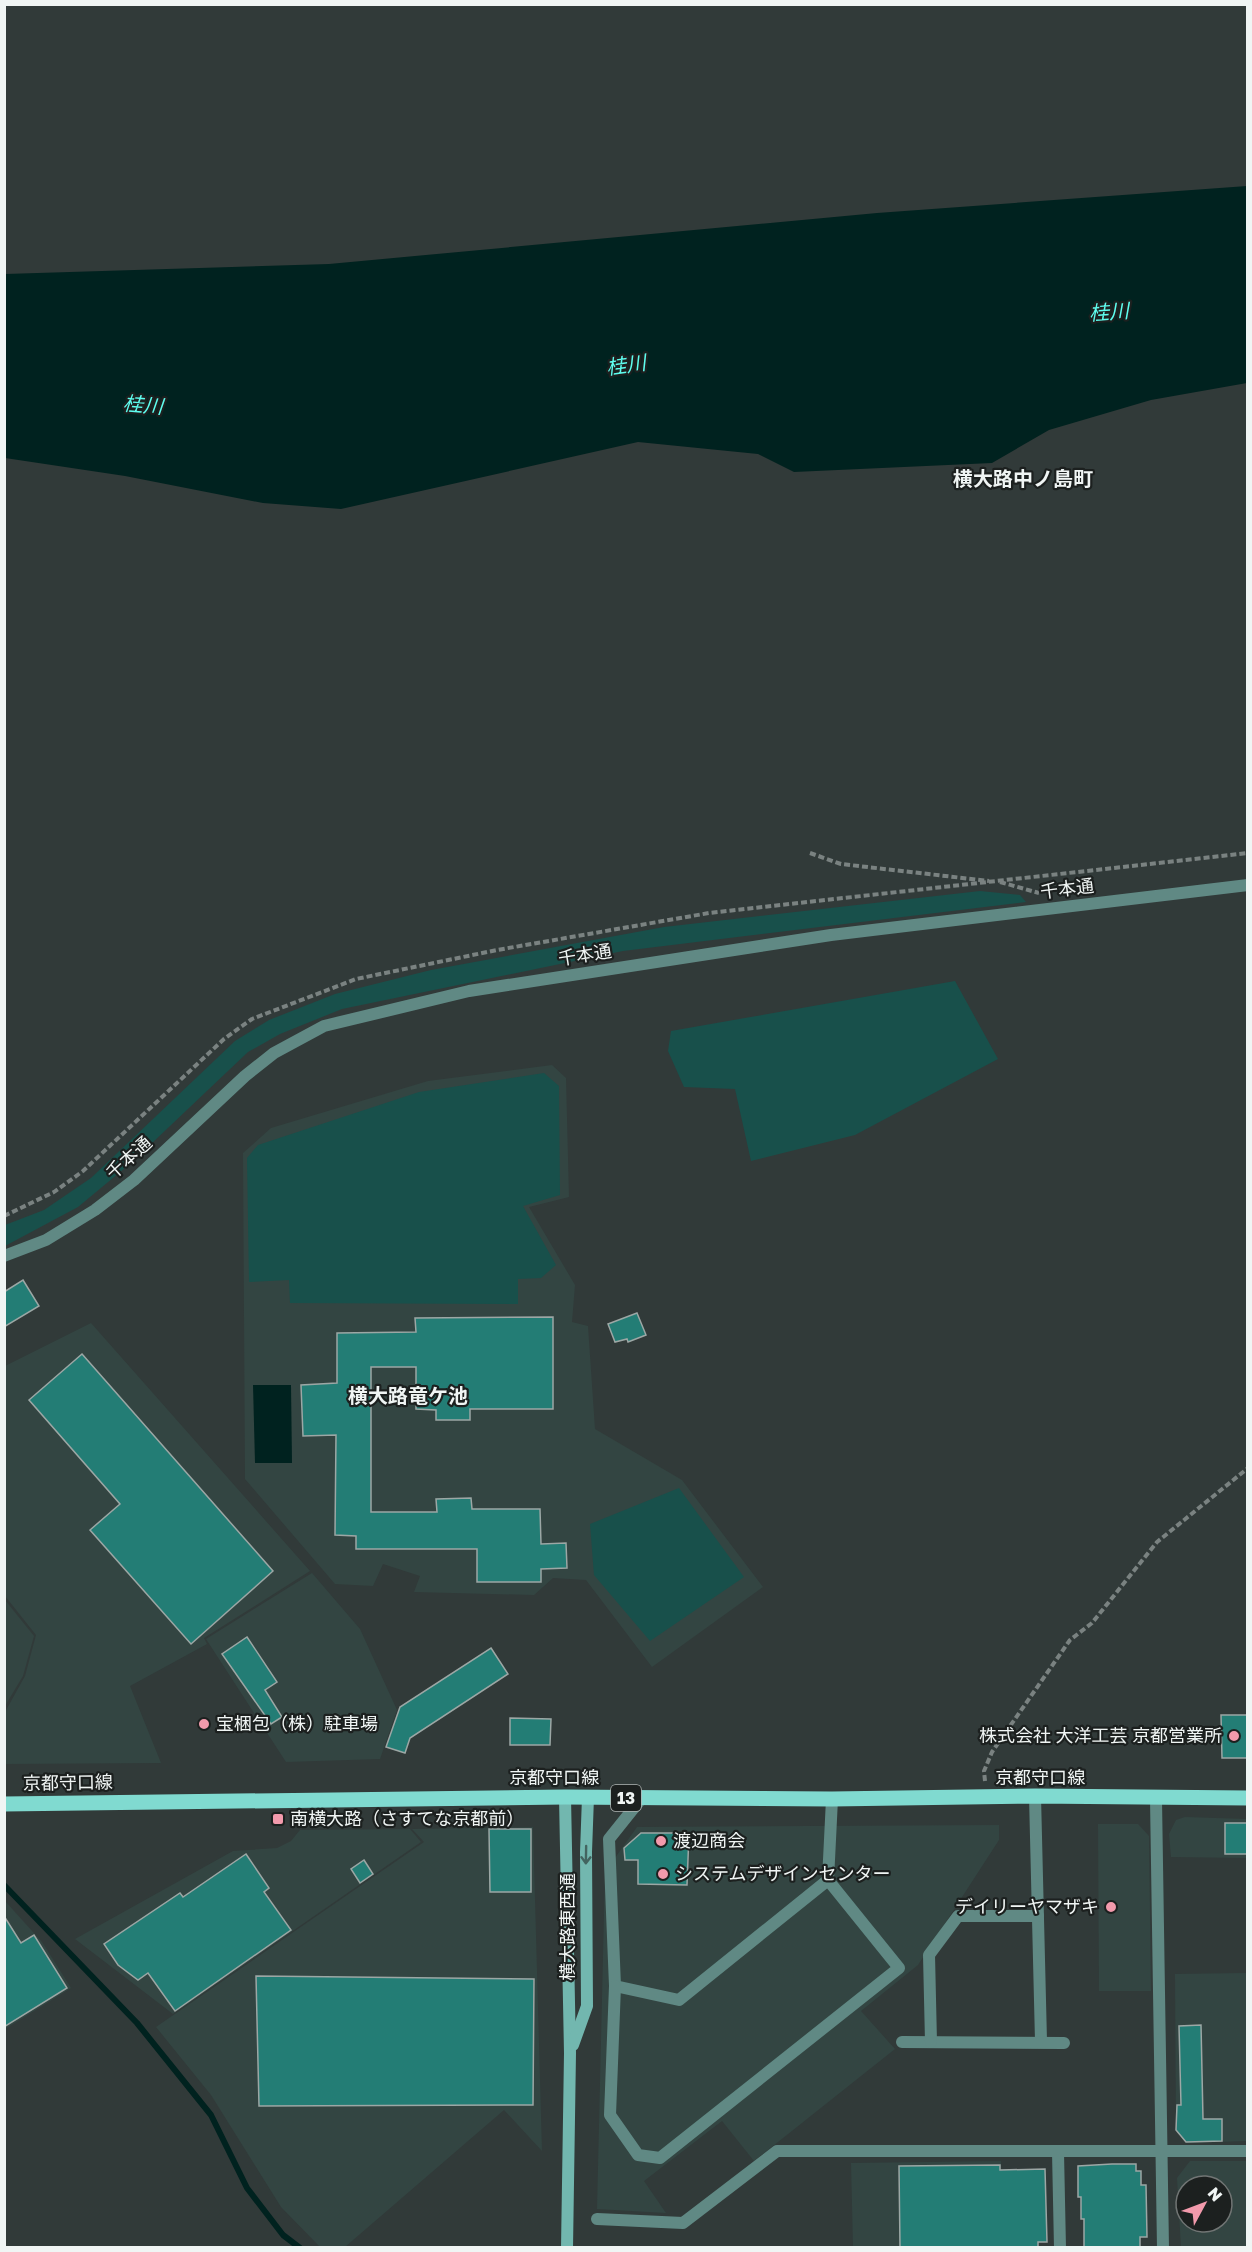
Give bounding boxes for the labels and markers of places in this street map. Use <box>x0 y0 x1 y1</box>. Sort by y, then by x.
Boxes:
place label: 宝梱包（株）駐車場 <box>216 1712 378 1734</box>
marker: 宝梱包（株）駐車場 <box>197 1717 211 1731</box>
place label: 株式会社 大洋工芸 京都営業所 <box>979 1724 1222 1746</box>
marker: 株式会社 大洋工芸 京都営業所 <box>1227 1729 1241 1743</box>
place label: 南横大路（さすてな京都前） <box>290 1807 524 1829</box>
marker: 南横大路（さすてな京都前） <box>271 1812 285 1826</box>
place label: 渡辺商会 <box>673 1829 745 1851</box>
marker: 渡辺商会 <box>654 1834 668 1848</box>
place label: システムデザインセンター <box>675 1862 890 1884</box>
marker: システムデザインセンター <box>656 1867 670 1881</box>
place label: デイリーヤマザキ <box>955 1895 1099 1917</box>
marker: デイリーヤマザキ <box>1104 1900 1118 1914</box>

